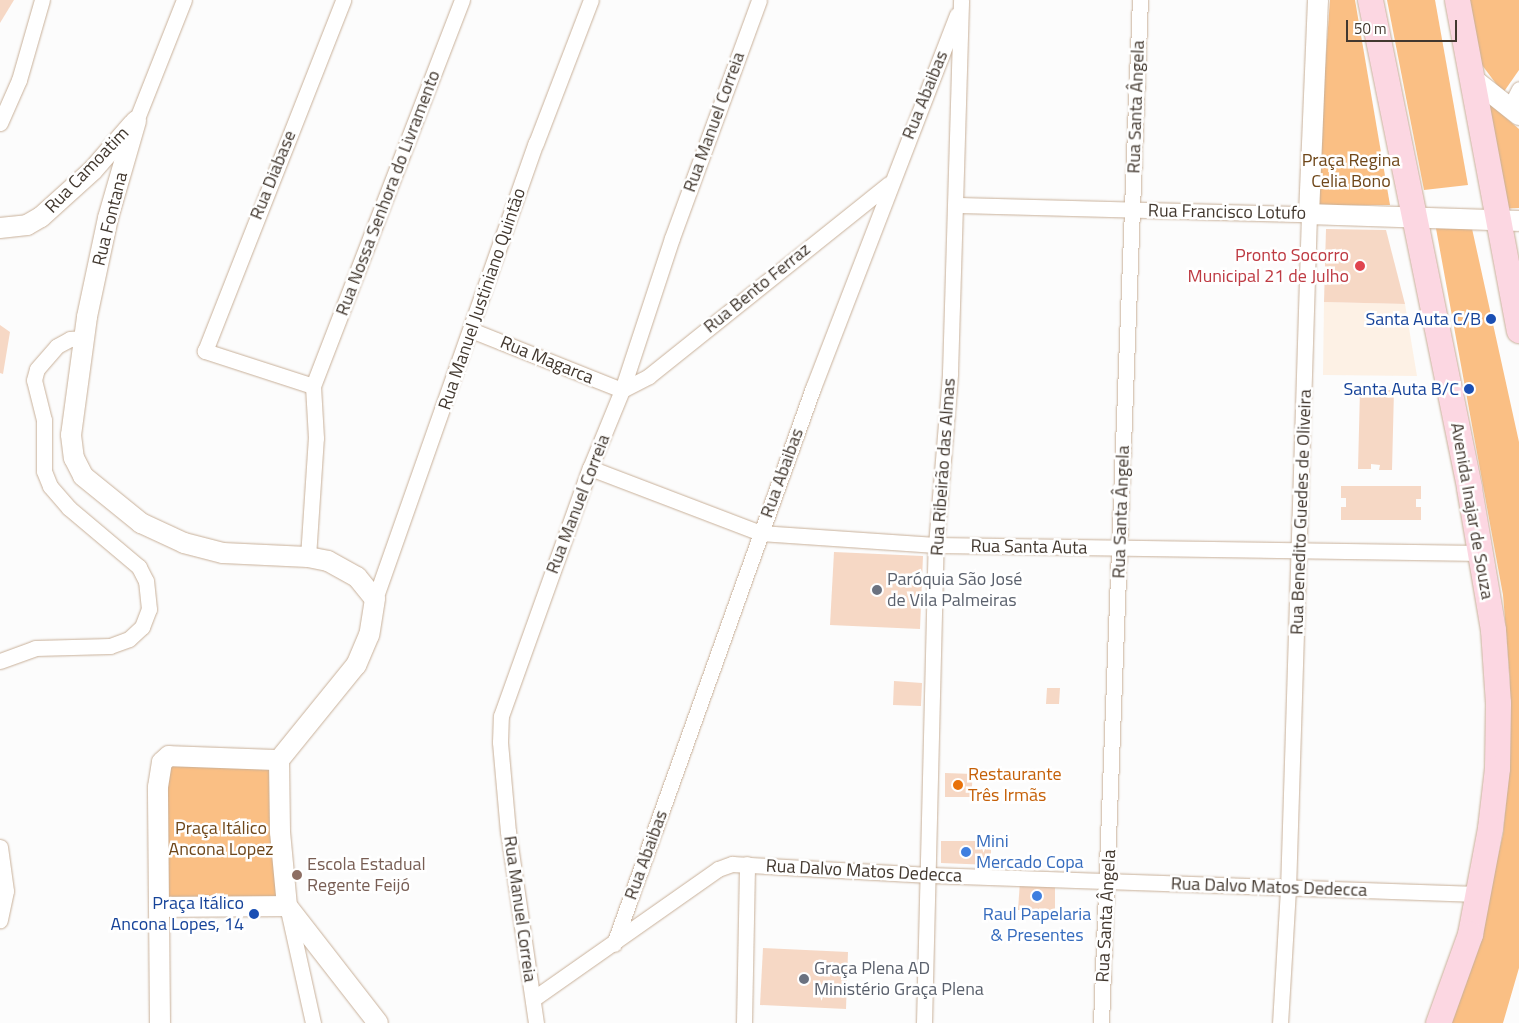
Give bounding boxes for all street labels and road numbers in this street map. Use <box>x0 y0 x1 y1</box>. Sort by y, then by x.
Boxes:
street label: Rua Santa Ângela <box>1123 40 1149 174</box>
street label: Rua Abaibas <box>897 48 953 142</box>
street label: Rua Manuel Correia <box>679 49 749 195</box>
street label: Rua Nossa Senhora do Livramento <box>331 67 445 319</box>
street label: Rua Camoatim <box>41 122 133 218</box>
street label: Rua Diabase <box>245 127 301 223</box>
street label: Rua Fontana <box>88 170 132 268</box>
street label: Rua Manuel Justiniano Quintão <box>434 185 530 413</box>
street label: Rua Francisco Lotufo <box>1148 200 1306 224</box>
street label: Rua Bento Ferraz <box>699 238 815 338</box>
street label: Rua Magarca <box>497 331 597 389</box>
street label: Rua Ribeirão das Almas <box>926 377 960 557</box>
street label: Rua Benedito Guedes de Oliveira <box>1286 389 1316 635</box>
street label: Avenida Inajar de Souza <box>1446 421 1498 601</box>
street label: Rua Abaibas <box>756 425 808 521</box>
street label: Rua Manuel Correia <box>541 431 615 577</box>
street label: Rua Santa Ângela <box>1108 445 1134 579</box>
street label: Rua Santa Auta <box>970 535 1088 559</box>
street label: Rua Abaibas <box>620 807 672 903</box>
street label: Rua Manuel Correia <box>499 834 541 984</box>
street label: Rua Santa Ângela <box>1092 849 1120 983</box>
street label: Rua Dalvo Matos Dedecca <box>765 855 963 887</box>
street label: Rua Dalvo Matos Dedecca <box>1170 873 1368 901</box>

